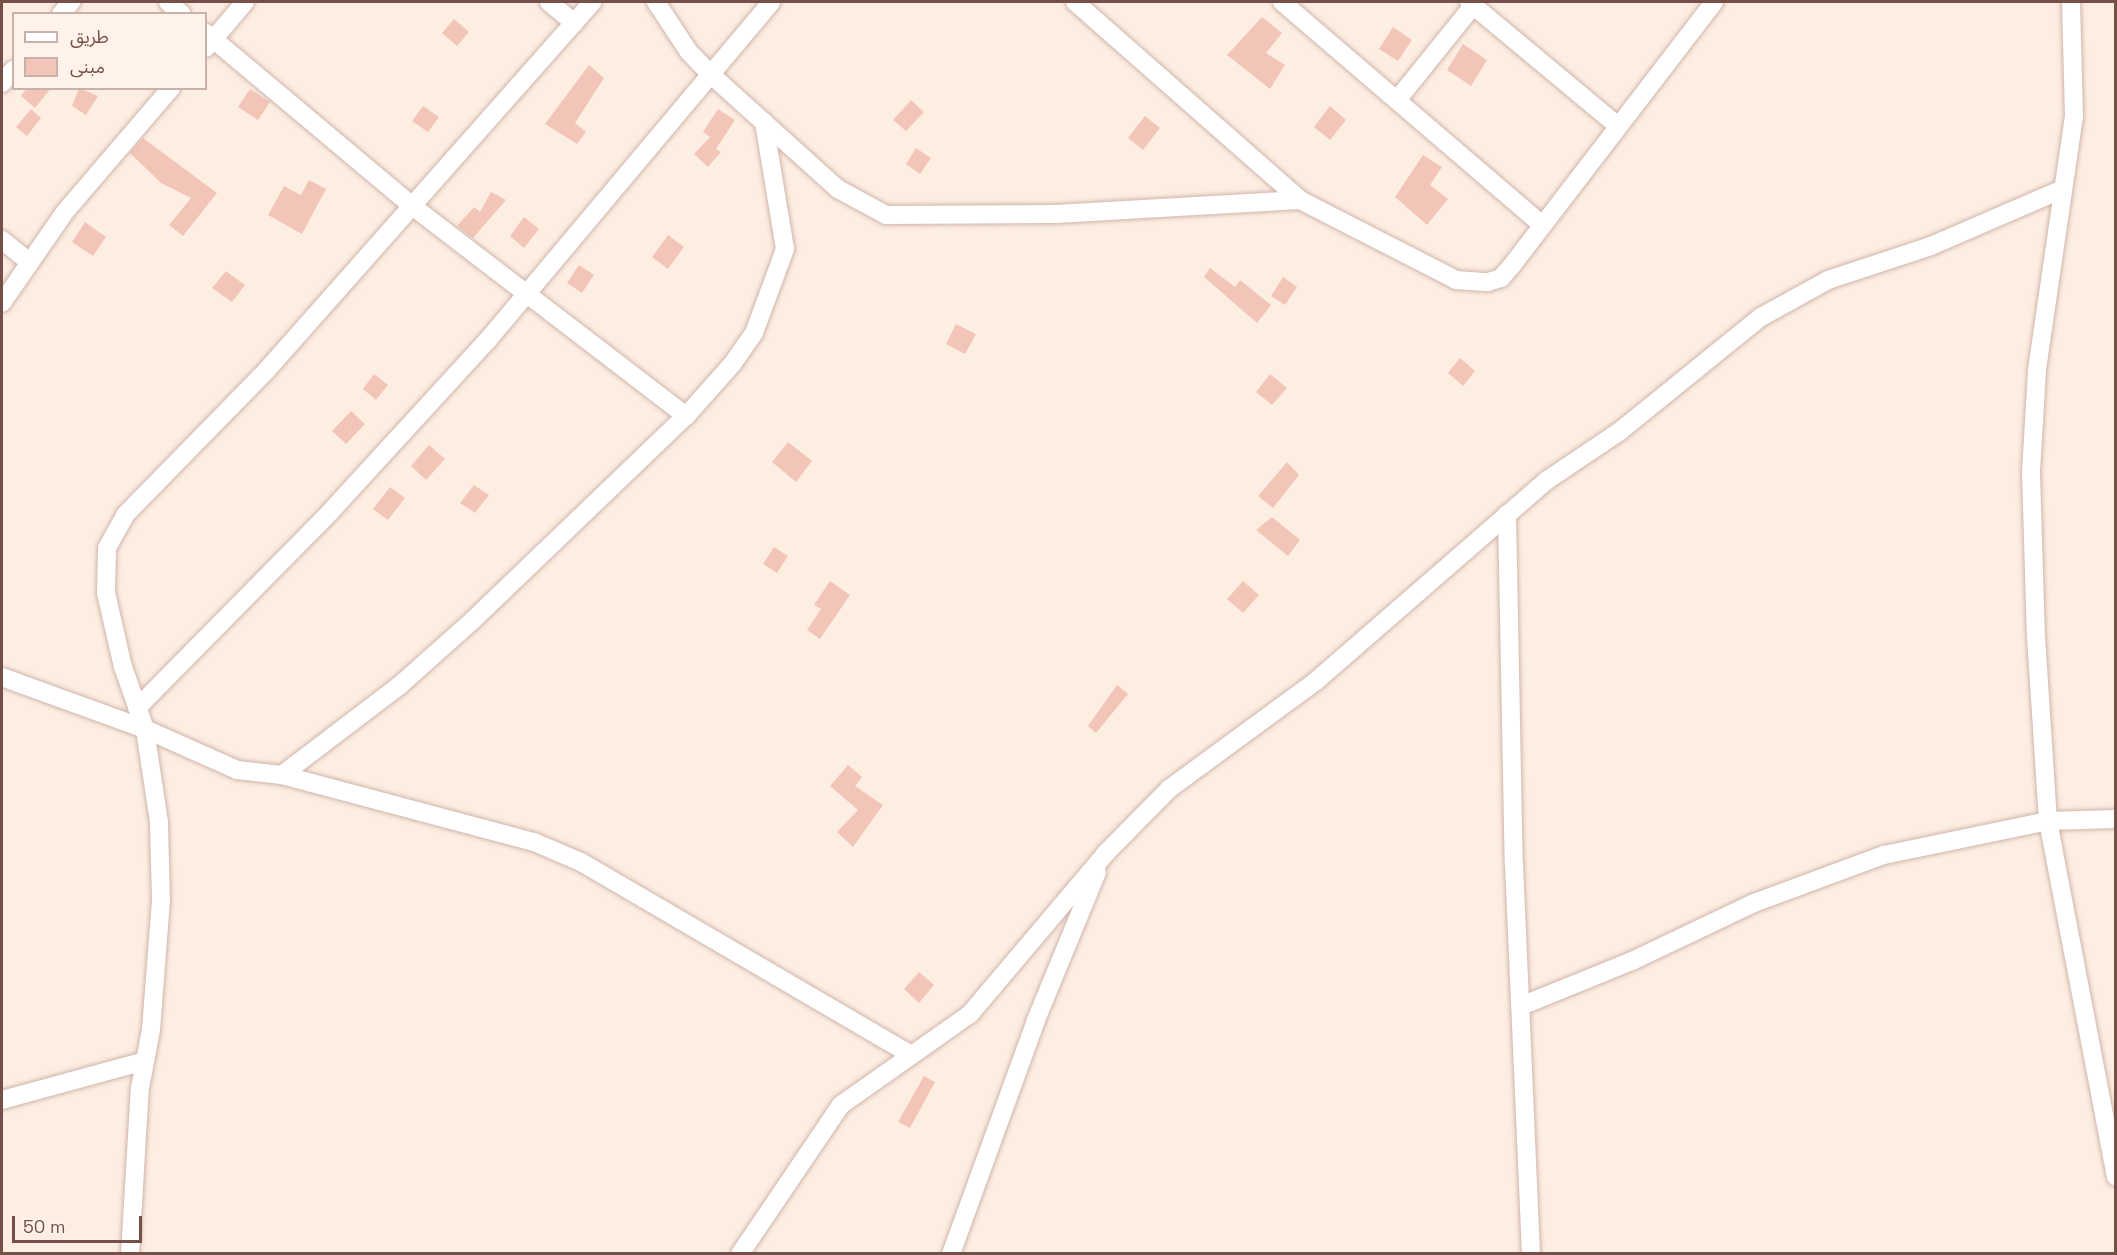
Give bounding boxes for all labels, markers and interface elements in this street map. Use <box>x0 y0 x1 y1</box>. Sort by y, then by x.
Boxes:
legend <box>12 12 207 90</box>
text: طريق <box>70 25 109 48</box>
text: مبنى <box>70 55 105 78</box>
scale bar <box>15 1204 146 1242</box>
text: 50 m <box>23 1215 65 1238</box>

